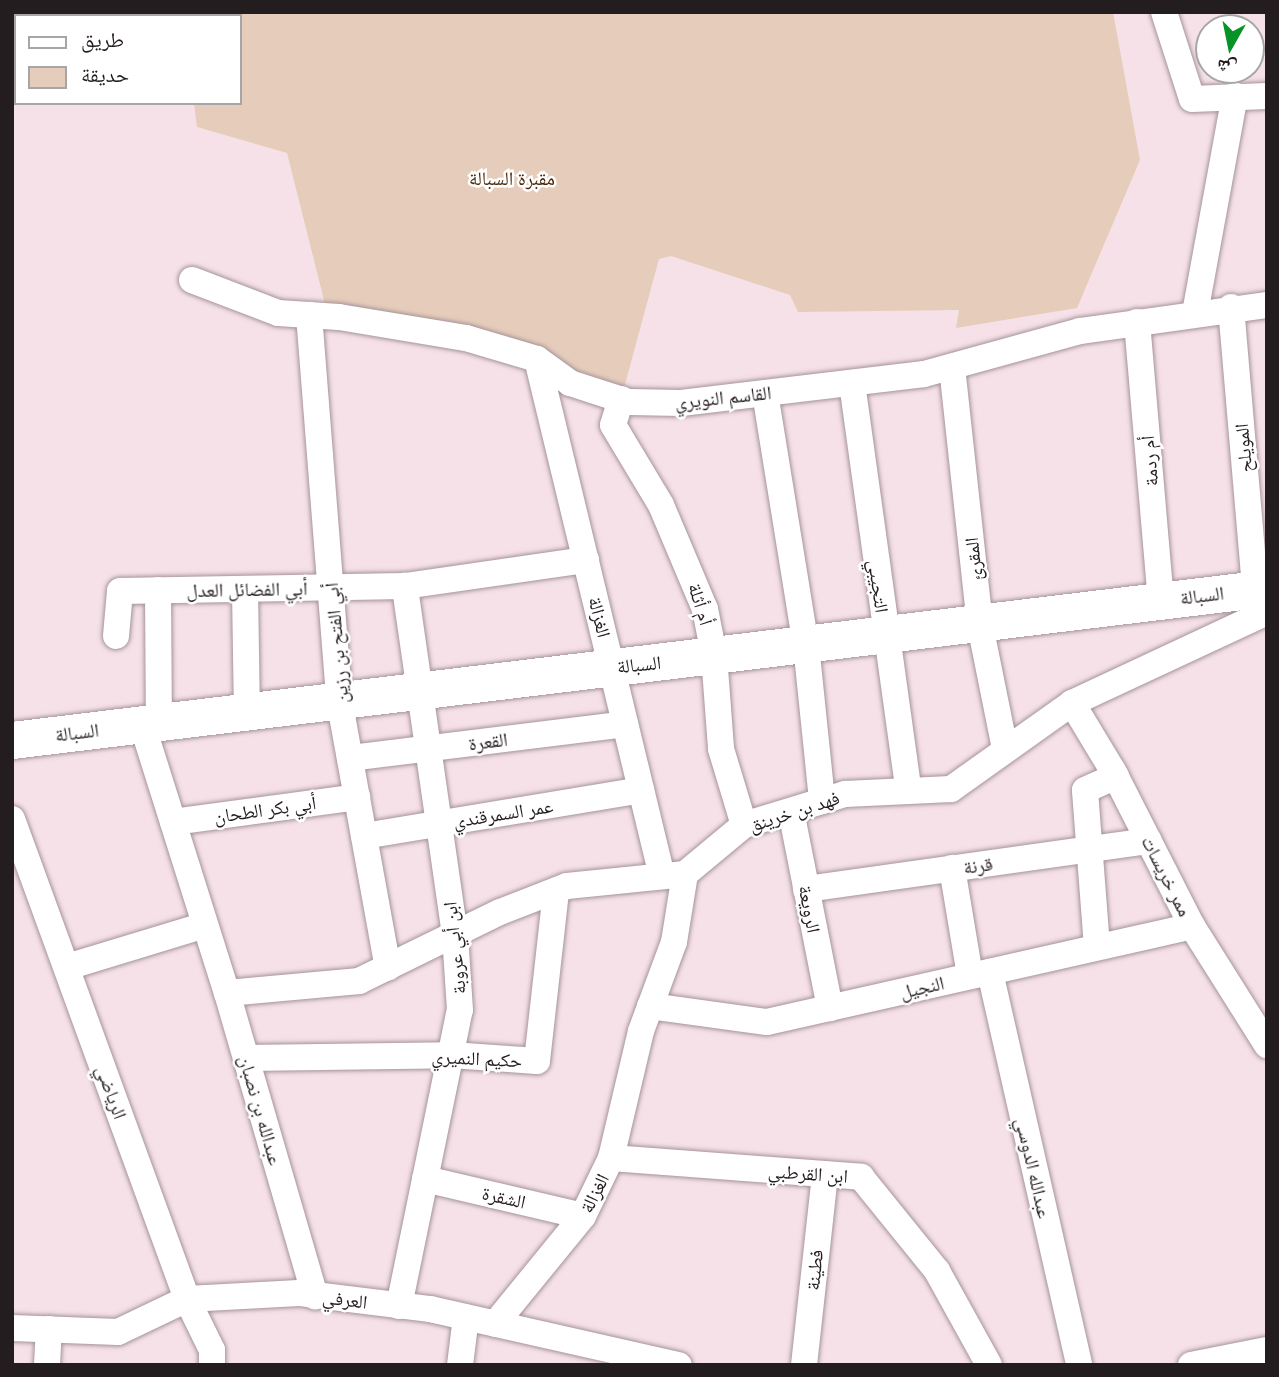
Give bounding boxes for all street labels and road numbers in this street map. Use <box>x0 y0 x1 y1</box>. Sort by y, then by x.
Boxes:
street label: القاسم النويري <box>674 381 772 413</box>
street label: المويلح <box>1230 423 1256 473</box>
street label: أم ردمة <box>1135 435 1163 487</box>
street label: المقرئ <box>959 536 987 582</box>
street label: التجيبي <box>864 558 894 614</box>
street label: أبي الفضائل العدل <box>186 577 308 601</box>
street label: أم أثلة <box>684 580 718 628</box>
street label: السبالة <box>1179 581 1225 609</box>
street label: أبي الفتح بن رزين <box>319 582 353 704</box>
street label: الغزالة <box>584 594 616 640</box>
street label: السبالة <box>616 650 662 678</box>
street label: السبالة <box>54 718 100 746</box>
street label: القعرة <box>467 727 509 755</box>
street label: فهد بن خرينق <box>746 786 842 836</box>
street label: أبي بكر الطحان <box>212 791 318 827</box>
street label: عمر السمرقندي <box>451 794 555 832</box>
street label: ممر خريسات <box>1137 832 1197 920</box>
street label: قرنة <box>962 852 994 878</box>
street label: الرويعة <box>794 883 826 935</box>
street label: ابن أبي عروبة <box>438 900 470 996</box>
street label: النجيل <box>898 971 946 1003</box>
street label: حكيم النميري <box>431 1044 523 1072</box>
street label: عبدالله بن نصبان <box>234 1052 288 1168</box>
street label: الرياضي <box>92 1062 132 1122</box>
street label: عبدالله الدوسي <box>1011 1115 1057 1221</box>
street label: ابن القرطبي <box>767 1159 849 1187</box>
street label: الغزالة <box>574 1169 614 1217</box>
street label: الشقرة <box>480 1181 528 1213</box>
street label: فطينة <box>801 1248 827 1292</box>
street label: العرفي <box>321 1285 369 1313</box>

